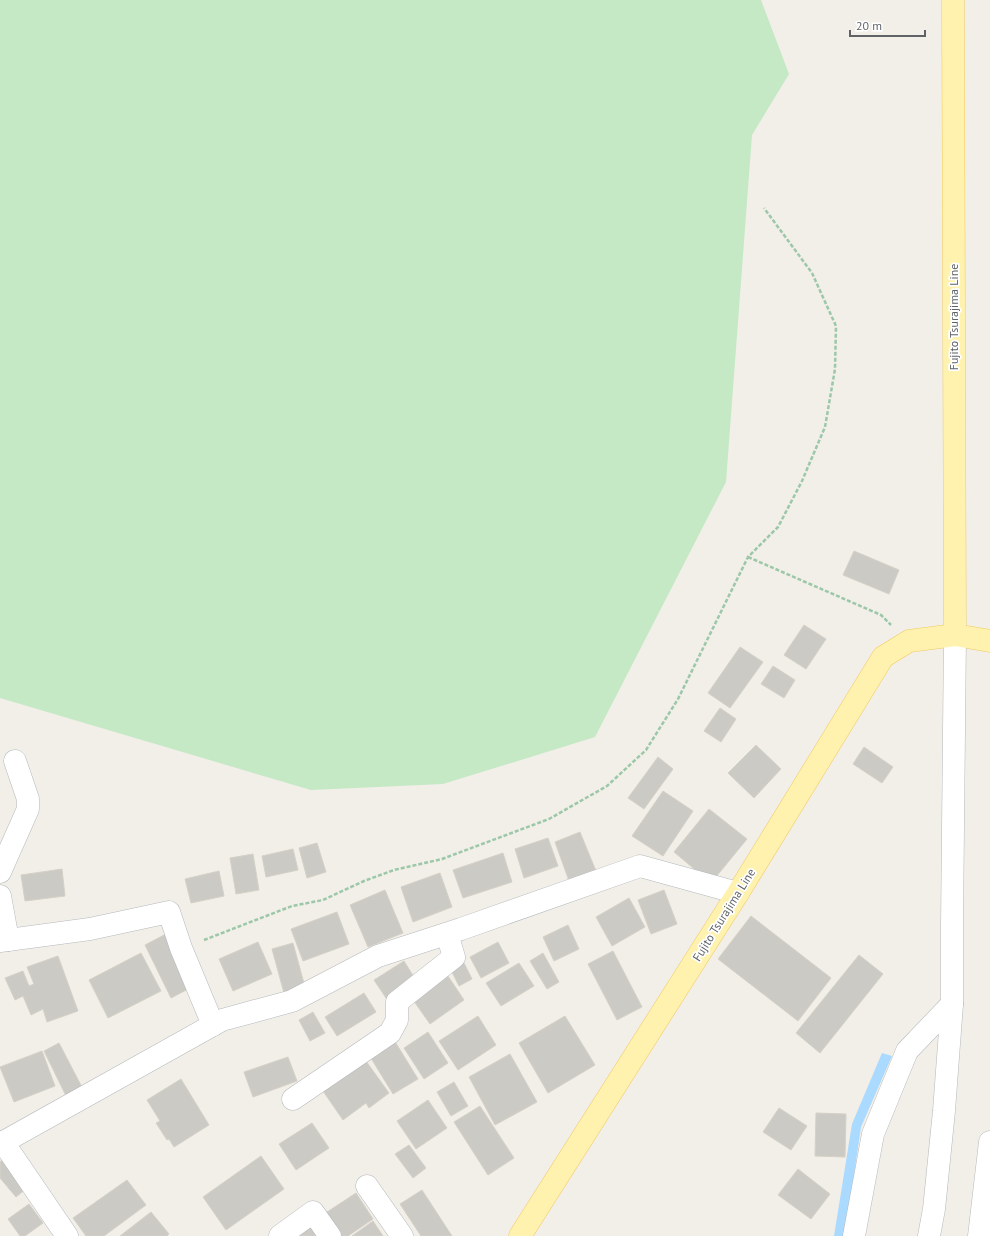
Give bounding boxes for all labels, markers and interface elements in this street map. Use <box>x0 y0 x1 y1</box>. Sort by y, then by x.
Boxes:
scale bar <box>850 12 925 38</box>
text: 20 m <box>856 18 882 33</box>
street label: Fujito Tsurajima Line <box>946 264 961 370</box>
street label: Fujito Tsurajima Line <box>689 866 758 964</box>

